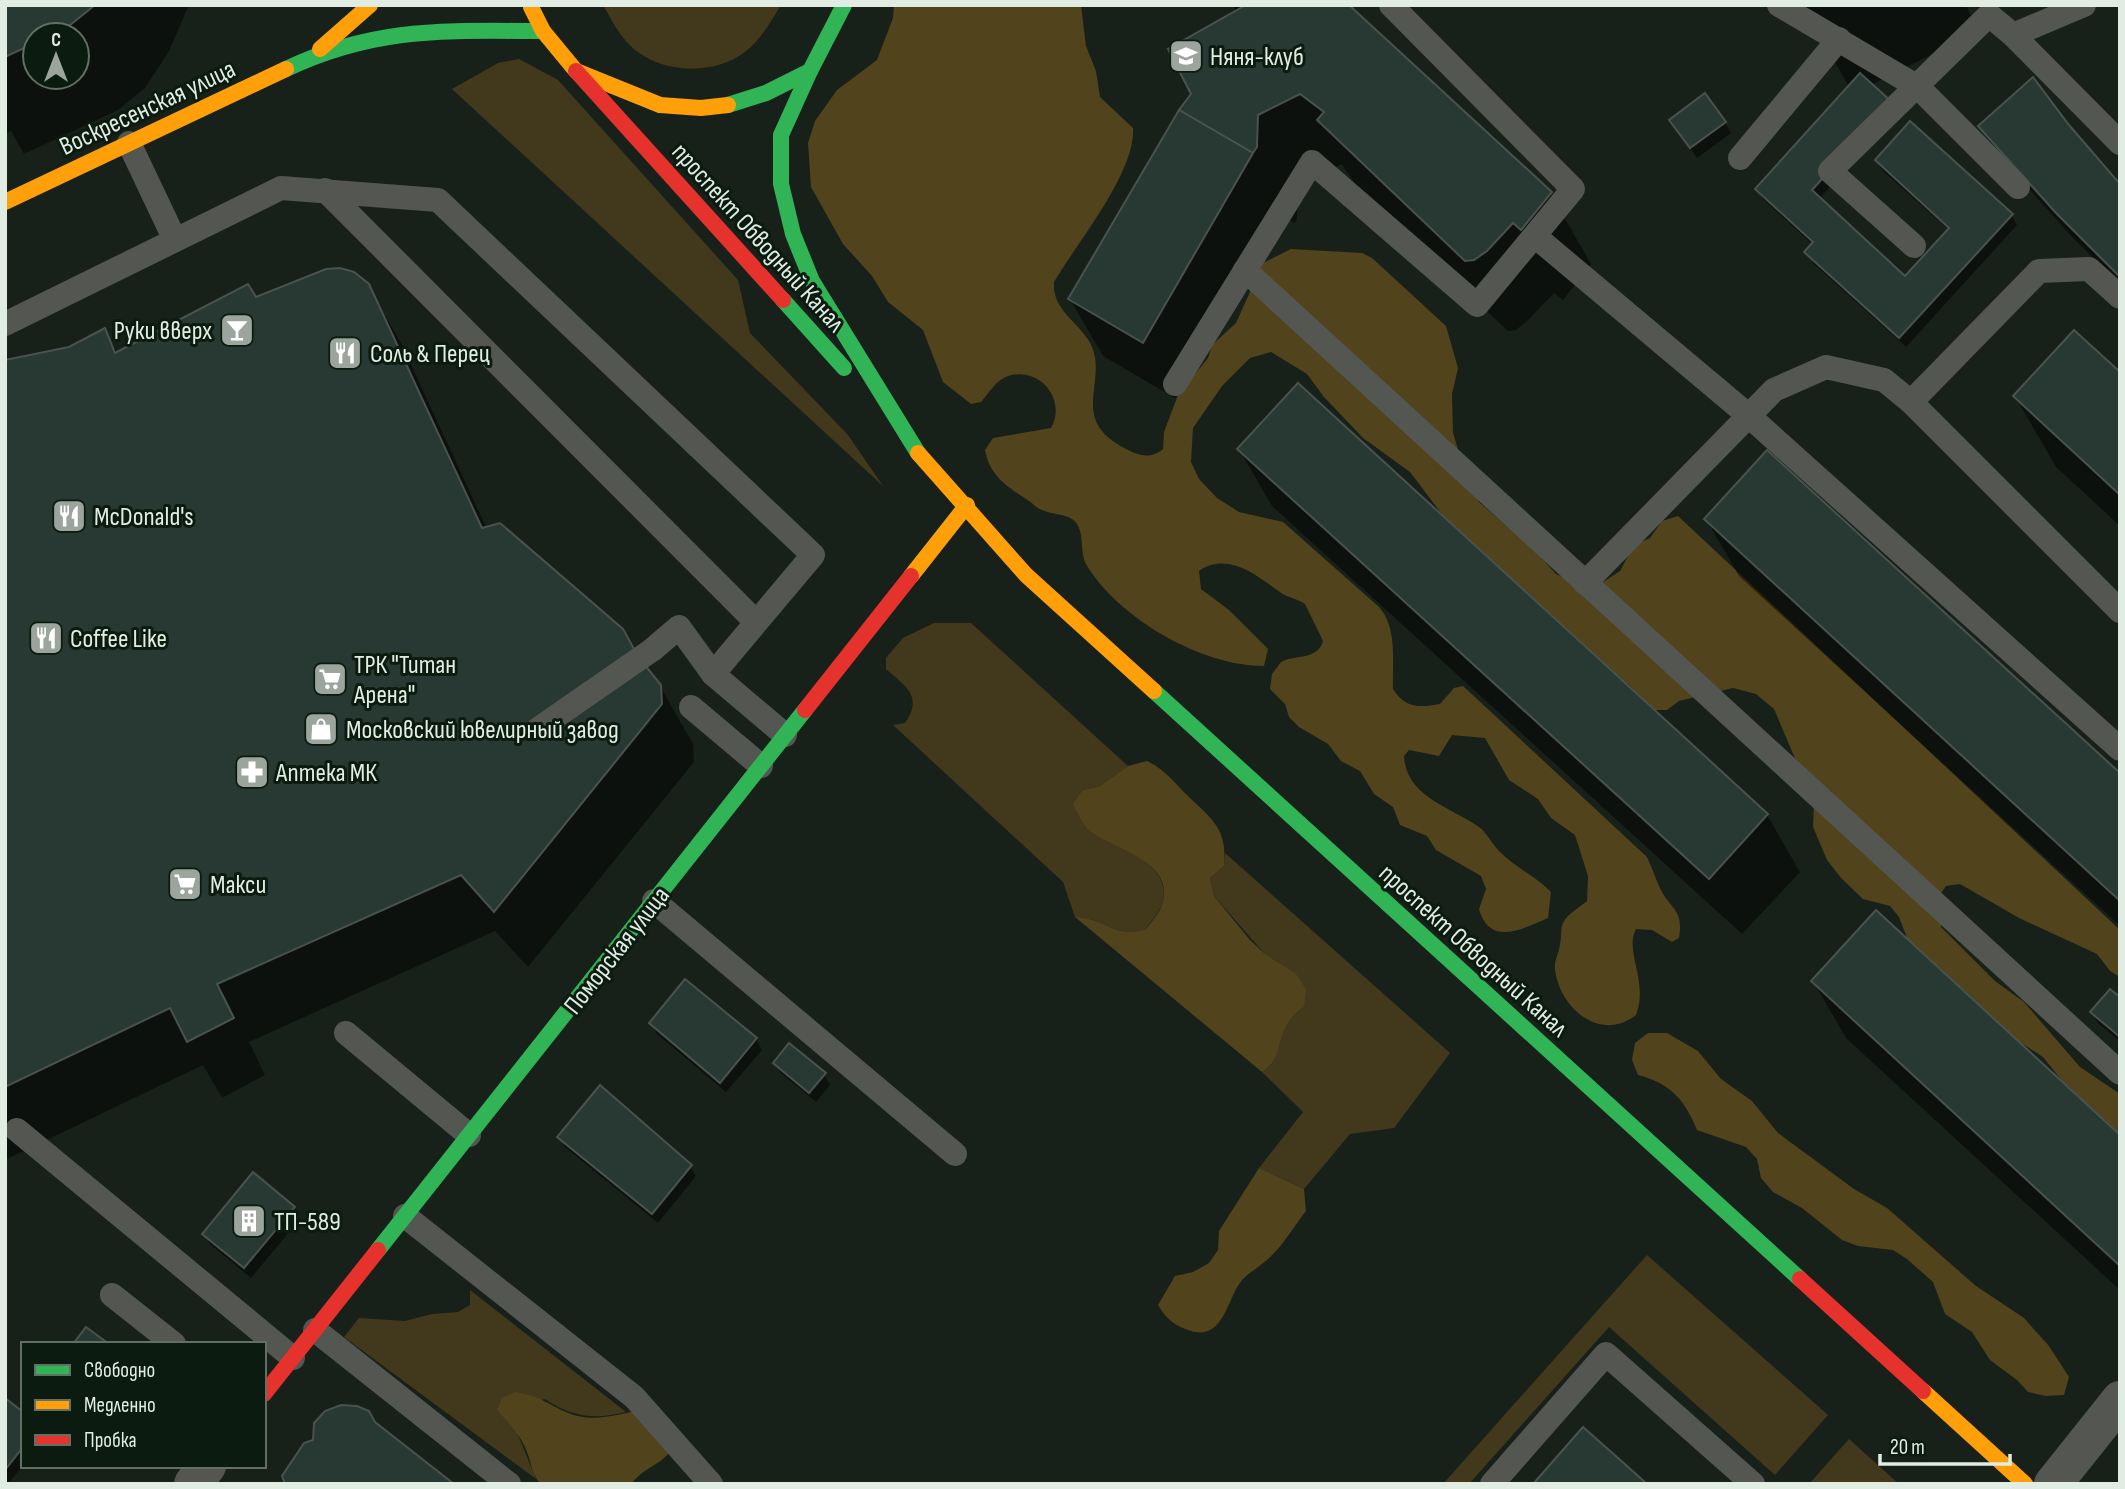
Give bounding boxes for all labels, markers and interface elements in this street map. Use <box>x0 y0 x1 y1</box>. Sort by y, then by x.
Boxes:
north arrow <box>21 21 91 91</box>
text: С <box>51 29 61 52</box>
school or university icon: Няня-клуб <box>1167 37 1205 75</box>
place label: Няня-клуб <box>1210 42 1304 73</box>
street label: Воскресенская улица <box>55 54 241 163</box>
street label: проспект Обводный Канал <box>665 137 851 339</box>
bar icon: Руки вверх <box>218 311 256 349</box>
place label: Руки вверх <box>114 316 212 347</box>
restaurant icon: Соль & Перец <box>326 334 364 372</box>
place label: Соль & Перец <box>370 339 490 370</box>
restaurant icon: McDonald's <box>50 497 88 535</box>
place label: McDonald's <box>94 502 194 533</box>
restaurant icon: Coffee Like <box>27 619 65 657</box>
place label: Coffee Like <box>70 624 167 655</box>
place label: ТРК "Титан Арена" <box>353 650 456 711</box>
supermarket icon: ТРК "Титан Арена" <box>311 660 349 698</box>
shop icon: Московский ювелирный завод <box>302 710 340 748</box>
place label: Московский ювелирный завод <box>346 715 619 746</box>
pharmacy icon: Аптека МК <box>233 753 271 791</box>
place label: Аптека МК <box>275 758 377 789</box>
street label: проспект Обводный Канал <box>1372 858 1574 1045</box>
supermarket icon: Макси <box>166 865 204 903</box>
place label: Макси <box>210 870 266 901</box>
street label: Поморская улица <box>558 881 677 1021</box>
building icon: ТП-589 <box>230 1202 268 1240</box>
place label: ТП-589 <box>274 1207 341 1238</box>
legend <box>21 1342 266 1468</box>
text: Свободно <box>84 1358 155 1383</box>
text: Медленно <box>84 1393 156 1418</box>
scale bar <box>1880 1422 2010 1466</box>
text: Пробка <box>84 1428 137 1453</box>
text: 20 m <box>1890 1435 1925 1460</box>

